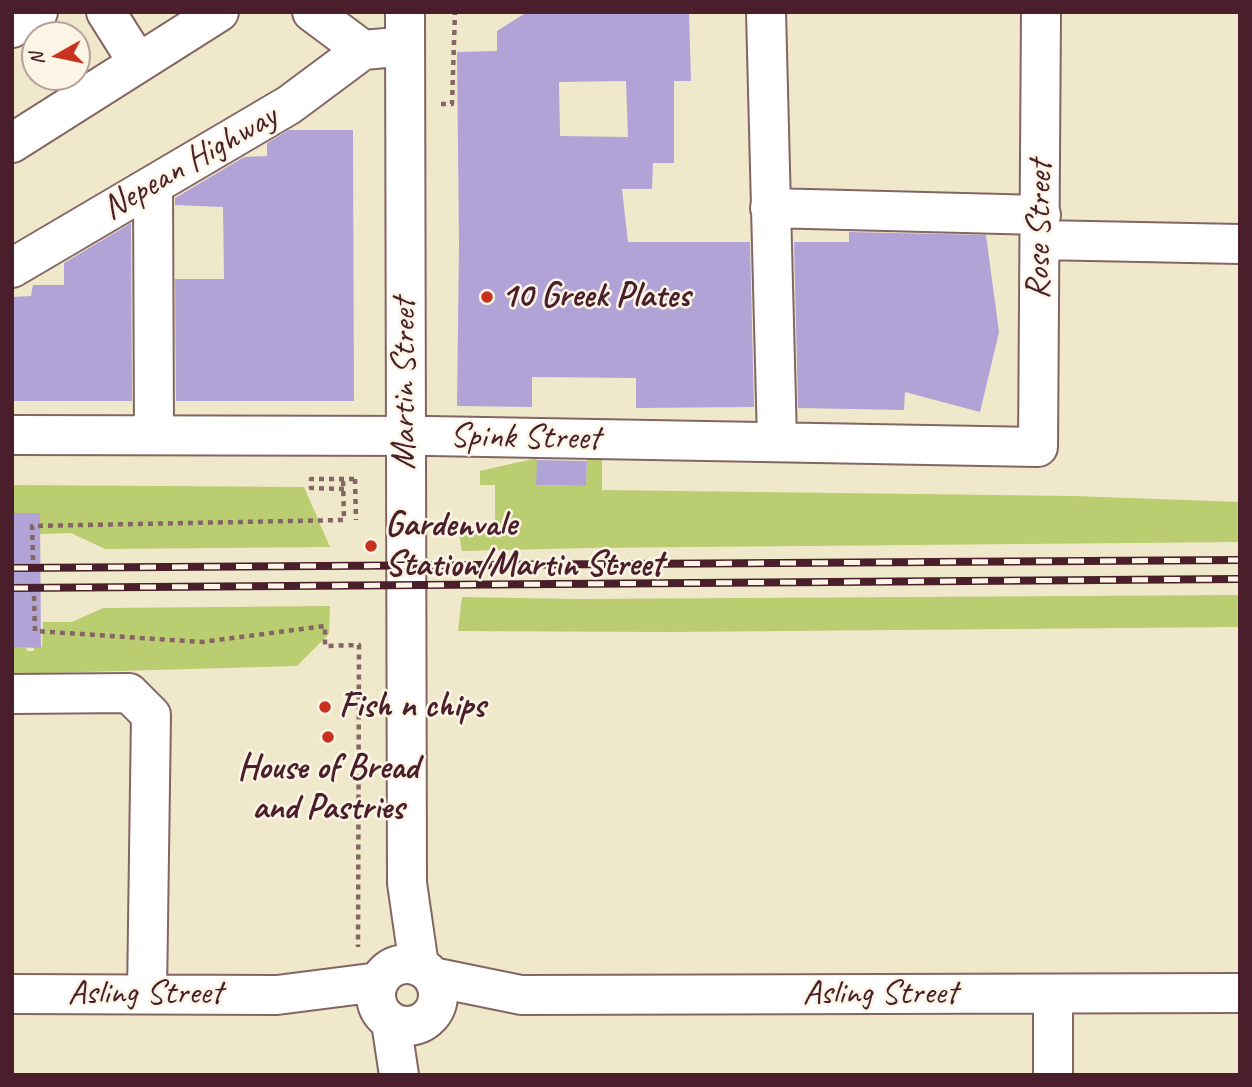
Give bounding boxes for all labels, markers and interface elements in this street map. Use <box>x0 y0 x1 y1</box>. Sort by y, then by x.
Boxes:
north arrow <box>21 21 91 91</box>
text: N <box>24 51 50 67</box>
street label: Nepean Highway <box>95 96 285 230</box>
street label: Rose Street <box>1018 160 1062 300</box>
place label: 10 Greek Plates <box>501 276 690 318</box>
marker: 10 Greek Plates <box>479 289 495 305</box>
street label: Martin Street <box>384 298 426 470</box>
street label: Spink Street <box>450 416 600 460</box>
place label: Gardenvale Station/Martin Street <box>385 505 663 587</box>
marker: Gardenvale Station/Martin Street <box>363 538 379 554</box>
place label: Fish n chips <box>339 686 485 728</box>
marker: Fish n chips <box>317 699 333 715</box>
marker: House of Bread and Pastries <box>320 729 336 745</box>
place label: House of Bread and Pastries <box>238 748 418 830</box>
street label: Asling Street <box>68 973 222 1015</box>
street label: Asling Street <box>803 973 957 1015</box>

